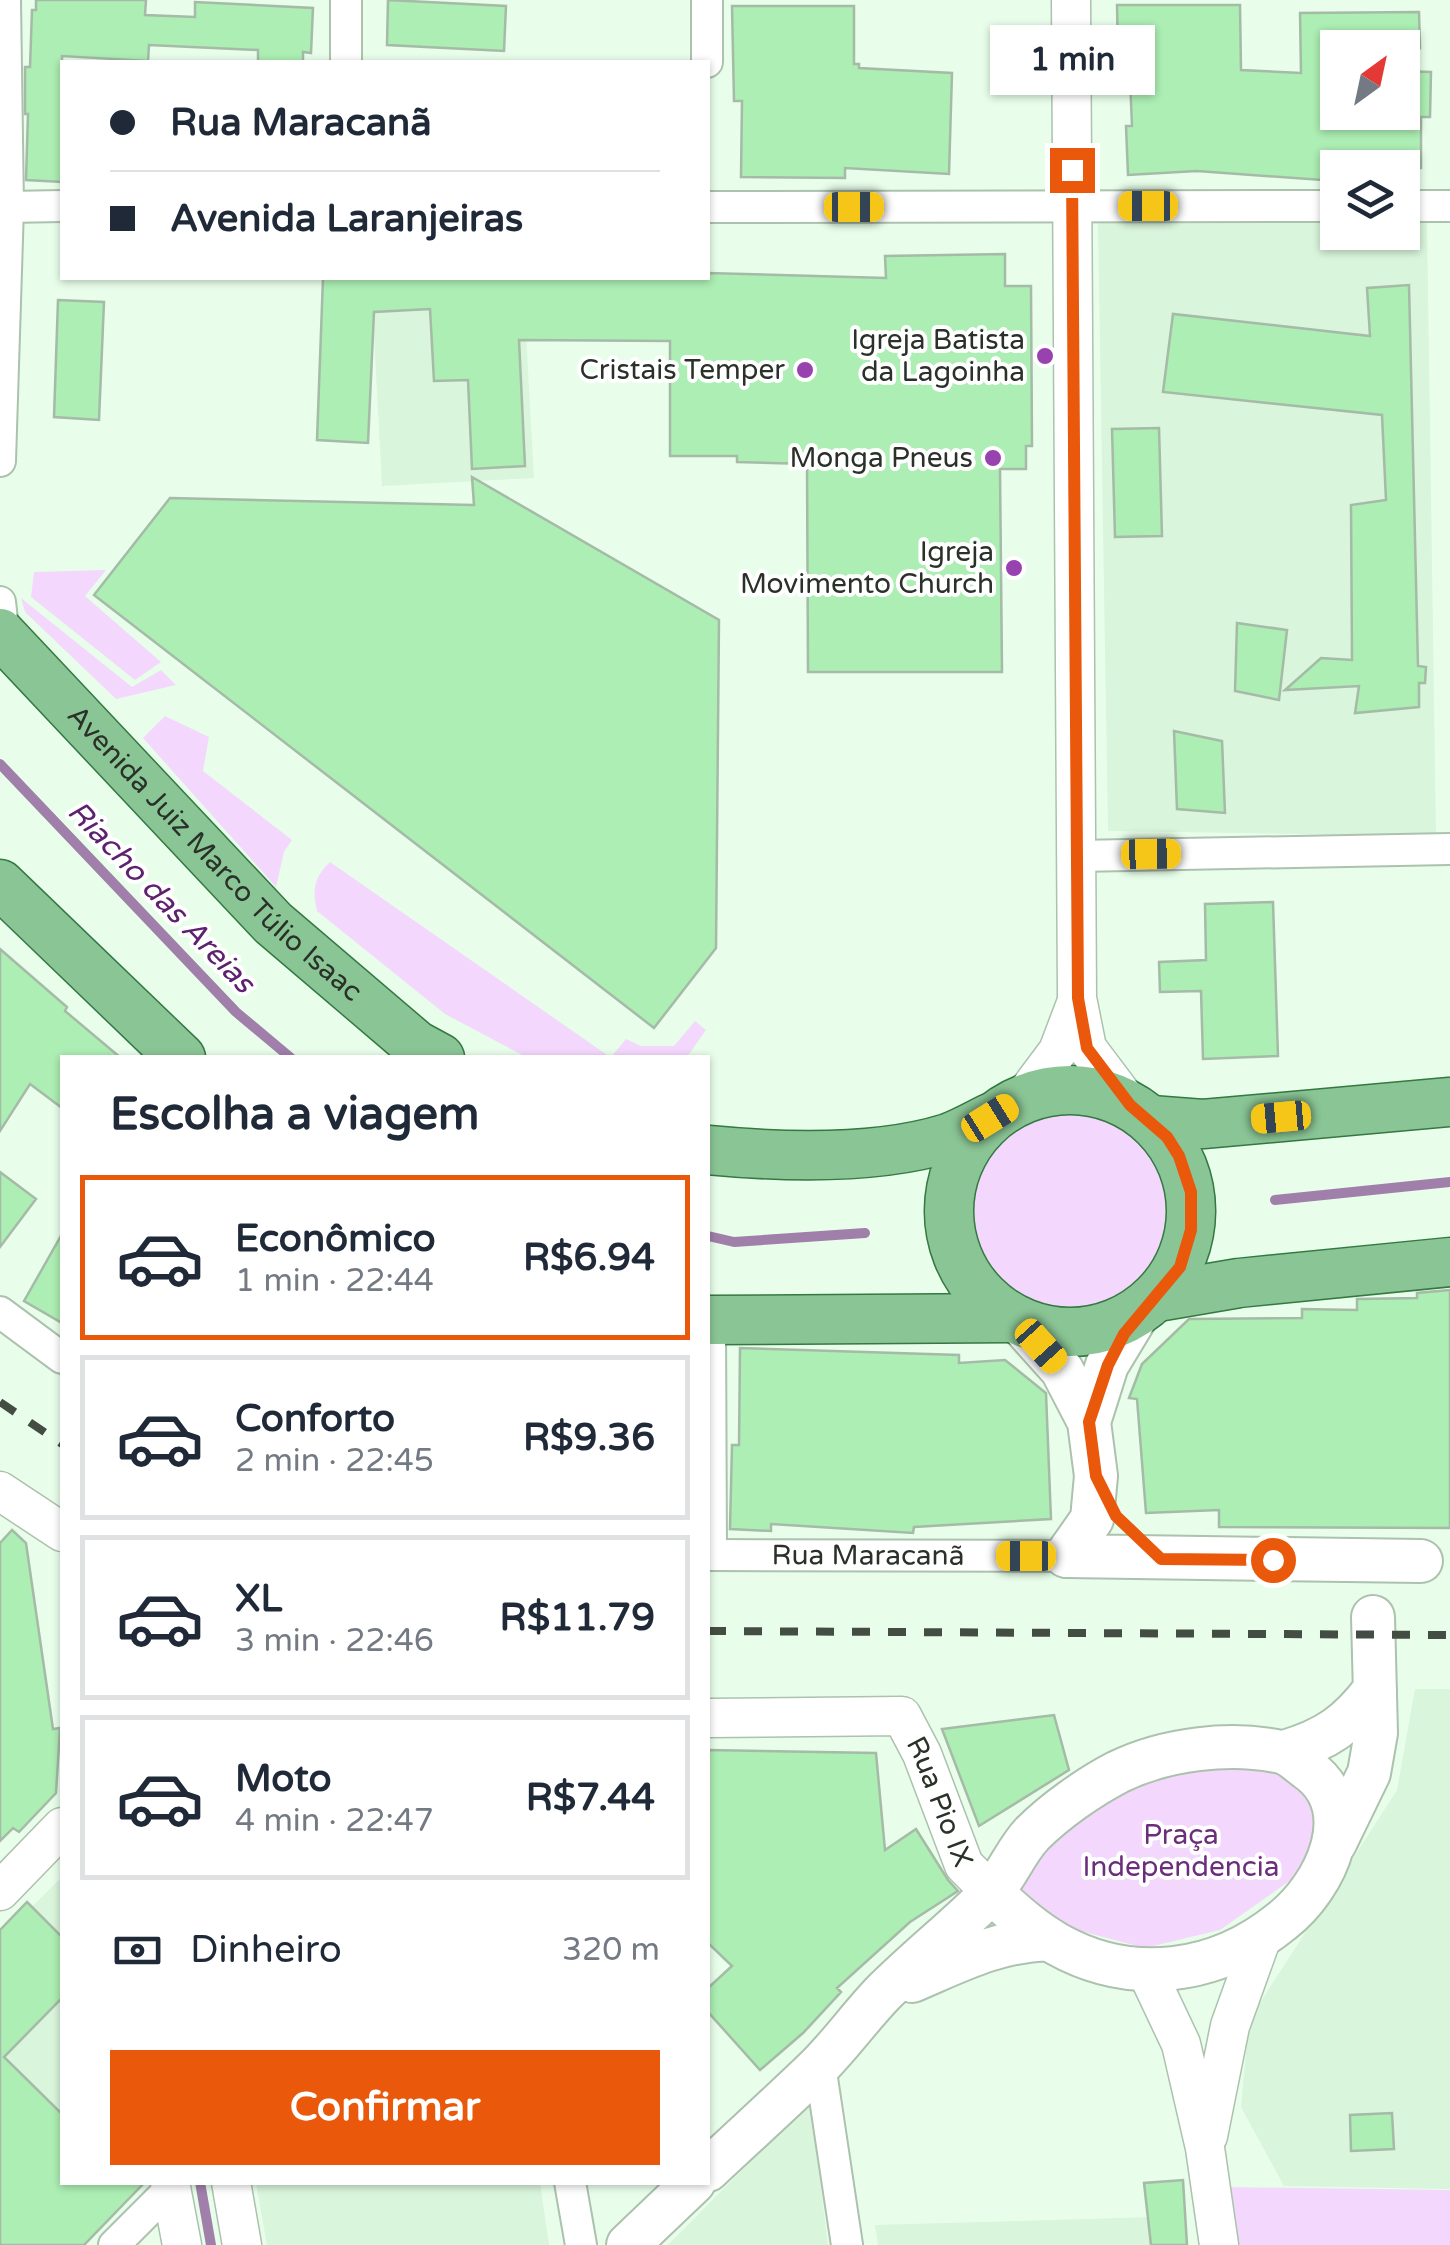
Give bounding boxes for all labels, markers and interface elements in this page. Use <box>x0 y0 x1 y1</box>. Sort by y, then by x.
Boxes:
callout: 1 min <box>990 25 1154 95</box>
north arrow <box>1320 30 1420 130</box>
map controls <box>1320 30 1420 250</box>
text: 1 min <box>1030 41 1115 79</box>
text: Rua Maracanã <box>170 100 432 146</box>
route end <box>1050 148 1095 193</box>
button: layers <box>1320 150 1420 250</box>
car <box>1118 191 1178 221</box>
car <box>824 192 884 222</box>
text: Avenida Laranjeiras <box>170 196 523 242</box>
place label: Igreja Batista da Lagoinha <box>851 323 1025 389</box>
marker: Igreja Batista da Lagoinha <box>1034 345 1056 367</box>
place label: Cristais Temper <box>580 353 785 387</box>
marker: Cristais Temper <box>794 359 816 381</box>
place label: Monga Pneus <box>790 441 973 475</box>
marker: Monga Pneus <box>982 447 1004 469</box>
place label: Igreja Movimento Church <box>740 535 994 601</box>
marker: Igreja Movimento Church <box>1003 557 1025 579</box>
street label: Avenida Juiz Marco Túlio Isaac <box>60 699 369 1008</box>
water label: Riacho das Areias <box>60 793 264 1003</box>
car <box>1121 838 1181 870</box>
text: Escolha a viagem <box>110 1088 479 1142</box>
car <box>957 1089 1023 1147</box>
car <box>1250 1099 1312 1135</box>
icon: car <box>115 1213 205 1303</box>
text: Econômico <box>235 1216 436 1262</box>
text: R$6.94 <box>523 1235 655 1281</box>
text: 1 min · 22:44 <box>235 1262 434 1300</box>
car <box>1010 1314 1072 1378</box>
icon: car <box>115 1393 205 1483</box>
text: Conforto <box>235 1396 395 1442</box>
text: R$9.36 <box>523 1415 655 1461</box>
text: 2 min · 22:45 <box>235 1442 434 1480</box>
street label: Rua Maracanã <box>772 1538 964 1573</box>
route start <box>1251 1538 1296 1583</box>
car <box>996 1541 1056 1571</box>
icon: car <box>115 1573 205 1663</box>
text: XL <box>235 1576 282 1622</box>
text: R$11.79 <box>500 1595 655 1641</box>
text: 3 min · 22:46 <box>235 1622 434 1660</box>
street label: Rua Pio IX <box>899 1731 980 1872</box>
icon: car <box>115 1753 205 1843</box>
text: Moto <box>235 1756 331 1802</box>
text: R$7.44 <box>526 1775 655 1821</box>
text: 4 min · 22:47 <box>235 1802 434 1840</box>
park label: Praça Independencia <box>1082 1818 1280 1884</box>
icon: cash <box>110 1923 165 1978</box>
text: Dinheiro <box>190 1927 342 1973</box>
text: 320 m <box>562 1931 660 1969</box>
button: Confirmar <box>110 2050 660 2165</box>

